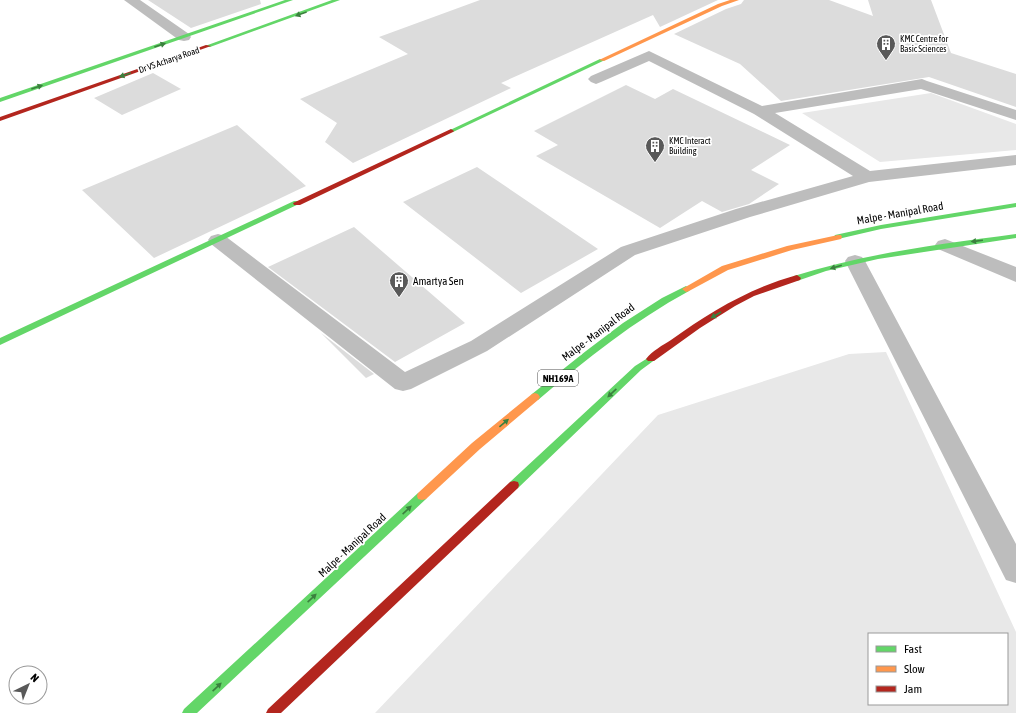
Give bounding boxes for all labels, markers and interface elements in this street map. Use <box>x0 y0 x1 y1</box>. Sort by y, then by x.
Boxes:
one-way arrow <box>294 12 306 18</box>
building icon: KMC Centre for Basic Sciences <box>875 33 897 61</box>
place label: KMC Centre for Basic Sciences <box>900 34 949 54</box>
one-way arrow <box>154 41 166 47</box>
street label: Dr VS Acharya Road <box>137 45 201 75</box>
one-way arrow <box>119 73 131 79</box>
one-way arrow <box>31 84 43 90</box>
building icon: KMC Interact Building <box>644 135 666 163</box>
place label: KMC Interact Building <box>669 136 711 156</box>
street label: Malpe - Manipal Road <box>856 199 944 227</box>
one-way arrow <box>971 238 983 244</box>
one-way arrow <box>829 264 842 270</box>
building icon: Amartya Sen <box>388 270 410 298</box>
place label: Amartya Sen <box>413 275 464 287</box>
street label: Malpe - Manipal Road <box>559 301 637 363</box>
one-way arrow <box>710 311 721 318</box>
road number: NH169A <box>538 370 578 386</box>
one-way arrow <box>607 388 617 398</box>
one-way arrow <box>499 419 509 428</box>
one-way arrow <box>402 505 412 515</box>
street label: Malpe - Manipal Road <box>316 511 388 579</box>
one-way arrow <box>307 593 317 603</box>
legend <box>868 633 1008 705</box>
text: Fast <box>904 642 922 656</box>
text: Slow <box>904 662 925 676</box>
north arrow <box>8 665 48 705</box>
text: N <box>28 671 41 684</box>
one-way arrow <box>211 682 222 691</box>
text: Jam <box>904 682 922 696</box>

